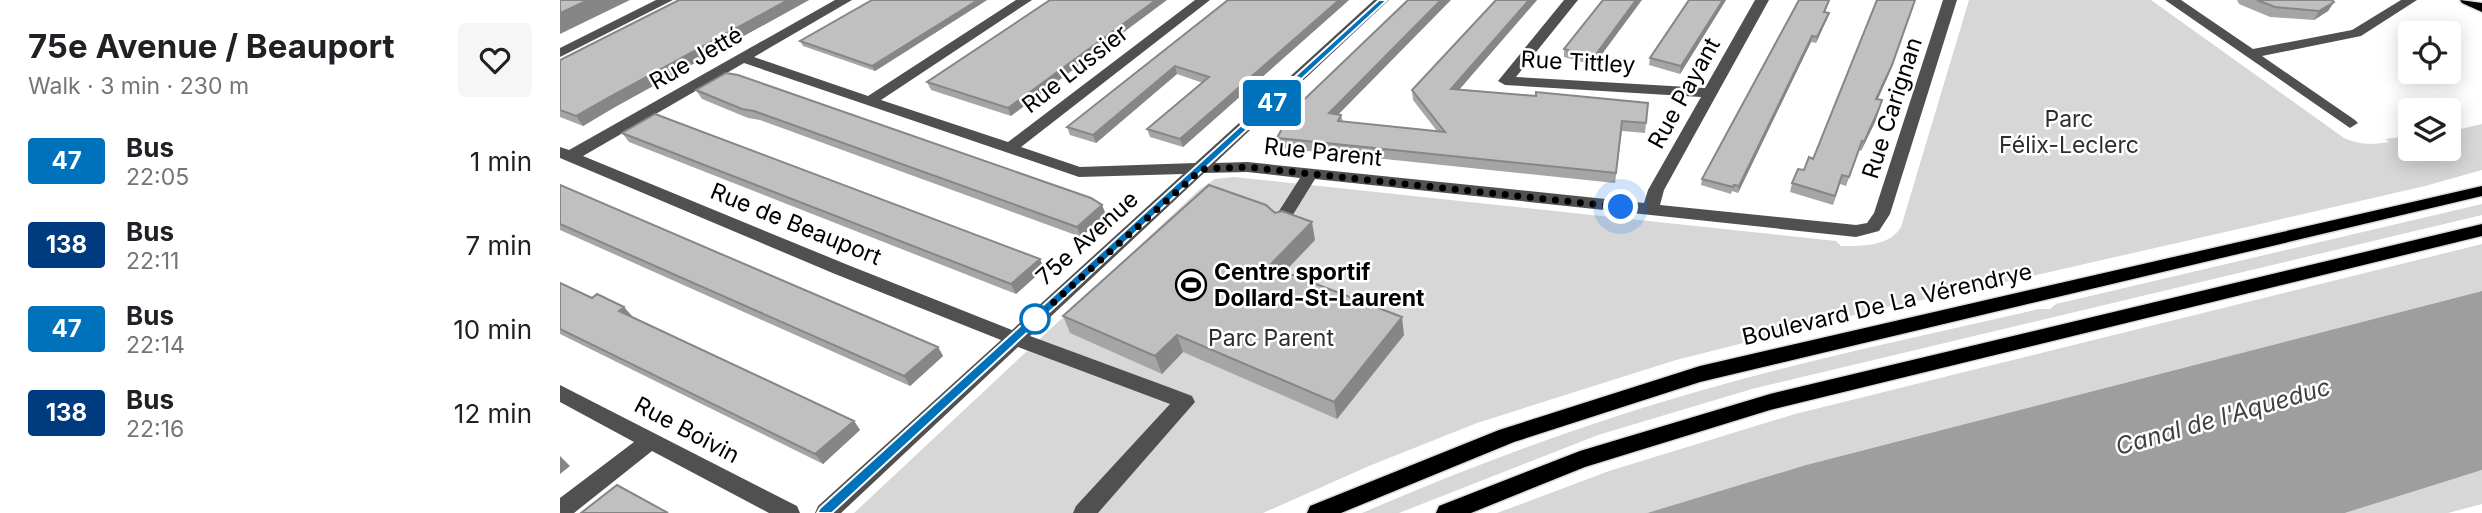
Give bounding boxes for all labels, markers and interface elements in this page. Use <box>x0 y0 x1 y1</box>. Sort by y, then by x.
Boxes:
street label: Rue Lussier <box>1016 19 1134 119</box>
street label: Rue Jetté <box>645 20 747 96</box>
map controls <box>2398 21 2461 161</box>
button: locate <box>2398 21 2461 84</box>
button: heart <box>458 23 532 97</box>
text: 75e Avenue / Beauport <box>28 26 395 66</box>
street label: Rue Payant <box>1642 32 1726 153</box>
street label: Rue Carignan <box>1856 34 1928 182</box>
street label: Rue Tittley <box>1520 45 1636 79</box>
text: Walk · 3 min · 230 m <box>28 72 249 100</box>
line badge: 47 <box>1240 80 1304 126</box>
text: 47 <box>1257 88 1287 117</box>
button: layers <box>2398 98 2461 161</box>
park label: Parc Félix-Leclerc <box>1999 105 2139 159</box>
text: Bus <box>126 132 174 163</box>
street label: Rue Parent <box>1263 132 1384 172</box>
text: 47 <box>51 146 82 175</box>
text: 1 min <box>470 146 532 177</box>
text: 22:05 <box>126 163 189 191</box>
street label: Rue de Beauport <box>706 177 886 271</box>
street label: 75e Avenue <box>1030 185 1144 291</box>
your location <box>1603 189 1638 224</box>
text: Bus <box>126 216 174 247</box>
text: 138 <box>46 230 87 259</box>
text: 7 min <box>466 230 532 261</box>
text: 22:11 <box>126 247 179 275</box>
street label: Boulevard De La Vérendrye <box>1739 257 2035 351</box>
place label: Centre sportif Dollard-St-Laurent <box>1214 258 1425 312</box>
sports icon: Centre sportif Dollard-St-Laurent <box>1174 268 1208 302</box>
text: Bus <box>126 300 174 331</box>
unlabelled marker <box>1020 304 1050 334</box>
text: 47 <box>51 314 82 343</box>
text: 10 min <box>453 314 532 345</box>
park label: Parc Parent <box>1208 324 1334 352</box>
text: 22:14 <box>126 331 185 359</box>
water label: Canal de l'Aqueduc <box>2112 372 2334 461</box>
text: Bus <box>126 384 174 415</box>
street label: Rue Boivin <box>630 391 744 469</box>
text: 138 <box>46 398 87 427</box>
text: 12 min <box>454 398 532 429</box>
text: 22:16 <box>126 415 184 443</box>

